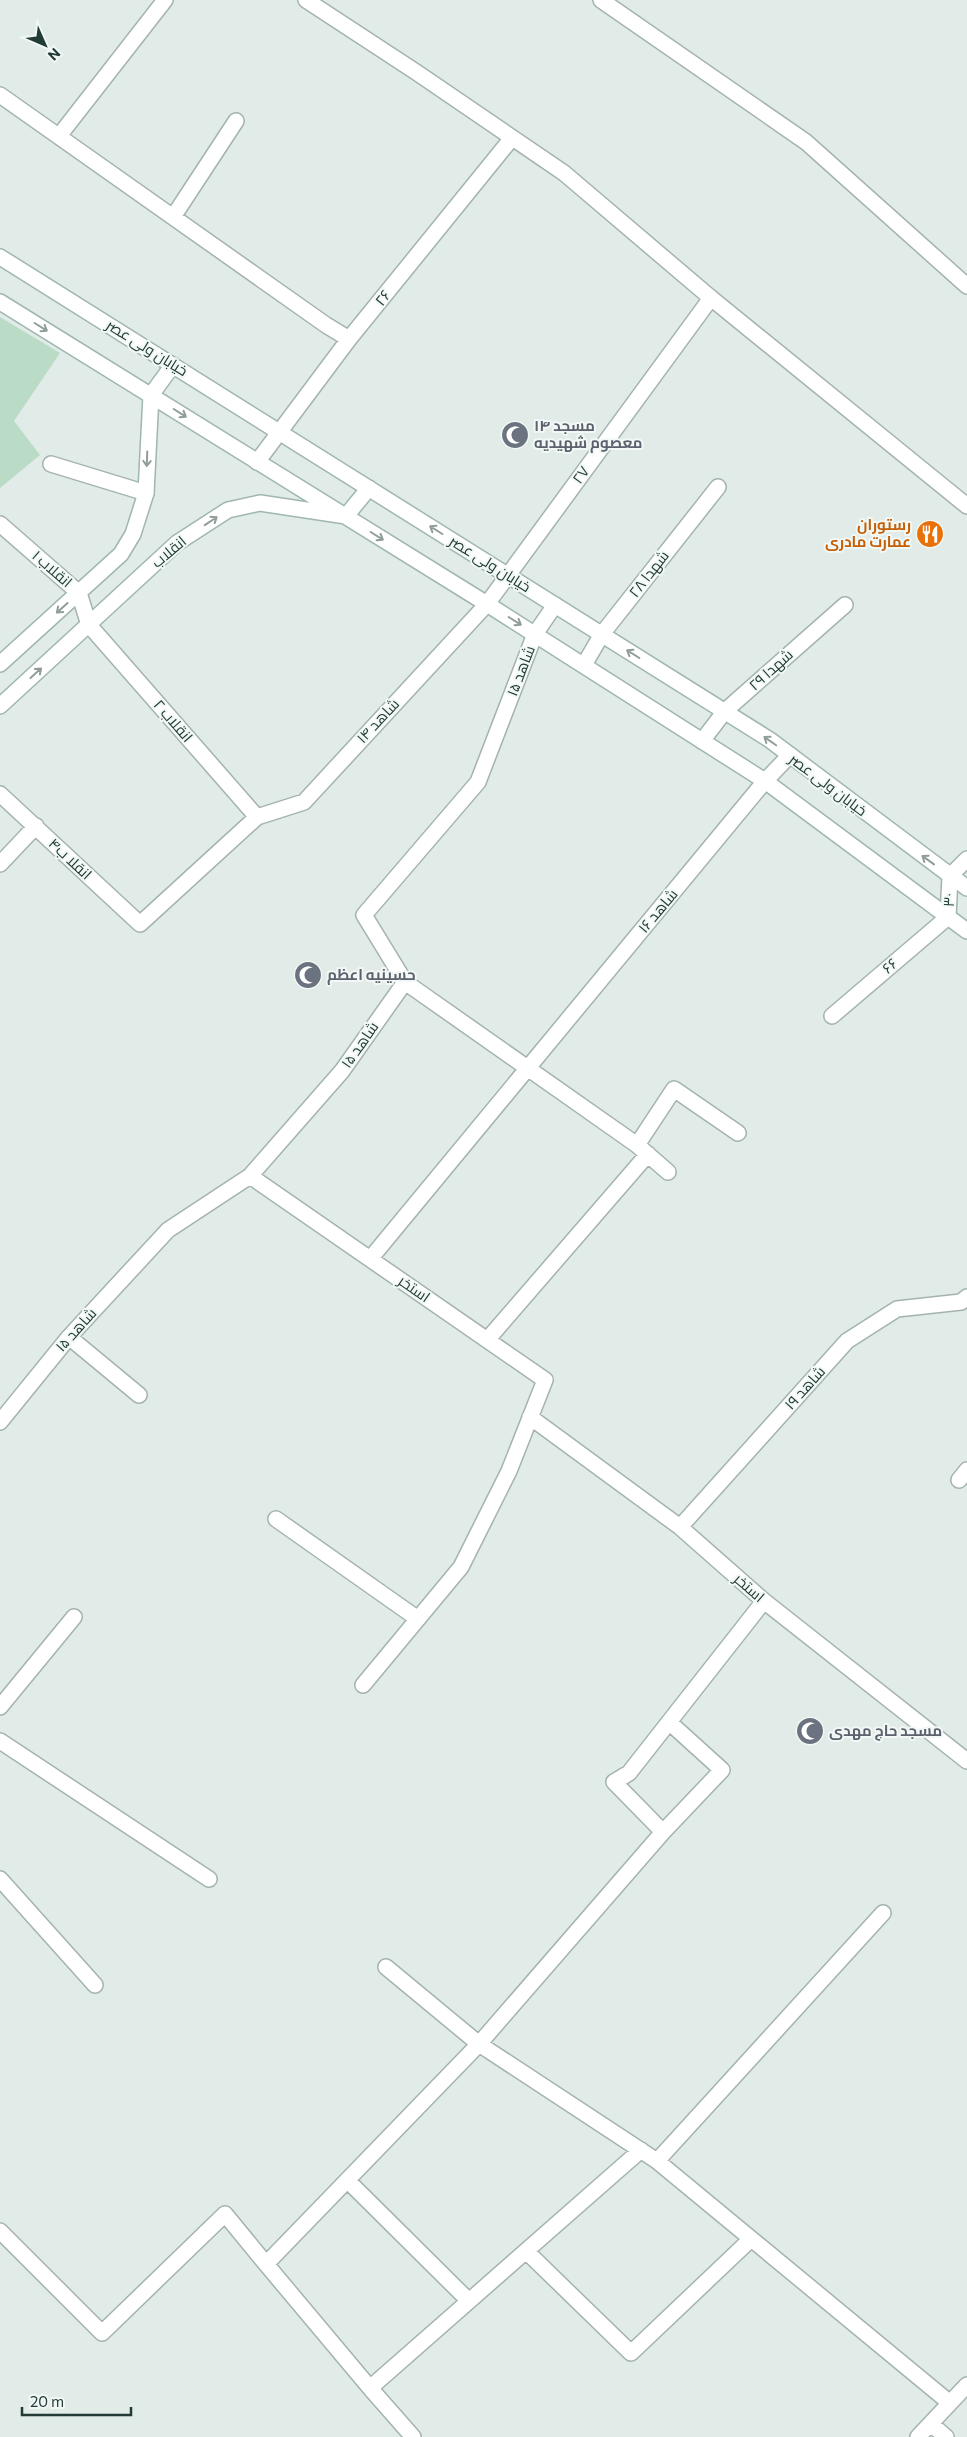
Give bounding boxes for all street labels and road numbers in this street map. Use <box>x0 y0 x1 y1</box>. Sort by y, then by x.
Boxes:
street label: ۲۶ <box>370 286 394 309</box>
street label: خیابان ولی عصر <box>102 314 192 381</box>
street label: ۲۷ <box>568 462 593 487</box>
street label: خیابان ولی عصر <box>445 530 535 597</box>
street label: انقلاب <box>147 532 189 571</box>
street label: انقلاب ۱ <box>29 546 76 590</box>
street label: شهدا ۲۸ <box>624 546 674 602</box>
street label: شاهد ۱۵ <box>502 643 538 698</box>
street label: شهدا ۲۹ <box>745 645 797 695</box>
street label: شاهد ۱۴ <box>352 694 402 746</box>
street label: انقلاب ۲ <box>150 695 197 745</box>
street label: خیابان ولی عصر <box>784 749 871 821</box>
street label: انقلا ب۴ <box>45 834 96 883</box>
street label: شاهد ۱۶ <box>634 885 681 936</box>
street label: ۳۰ <box>939 893 957 907</box>
street label: ۶۶ <box>878 954 901 977</box>
street label: شاهد ۱۵ <box>337 1018 382 1071</box>
street label: استخر <box>394 1270 434 1306</box>
street label: شاهد ۱۵ <box>51 1304 100 1355</box>
street label: شاهد ۱۹ <box>780 1362 828 1413</box>
street label: استخر <box>729 1569 769 1606</box>

